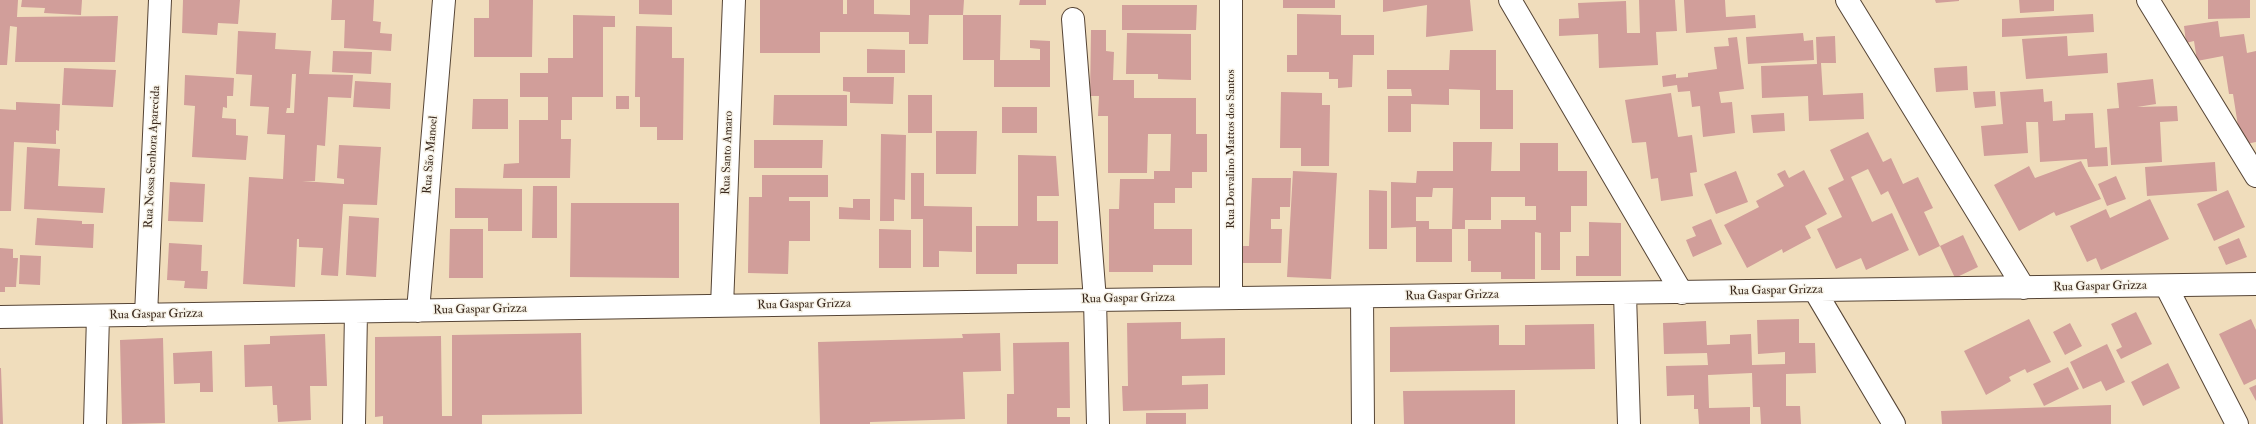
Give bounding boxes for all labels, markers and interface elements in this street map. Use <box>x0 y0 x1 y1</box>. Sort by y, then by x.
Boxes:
street label: Rua Dorvalino Mattos dos Santos <box>1224 69 1238 229</box>
street label: Rua Nossa Senhora Aparecida <box>142 85 164 229</box>
street label: Rua Santo Amaro <box>719 111 737 195</box>
street label: Rua São Manoel <box>420 115 442 195</box>
street label: Rua Gaspar Grizza <box>2053 279 2147 295</box>
street label: Rua Gaspar Grizza <box>1729 283 1823 299</box>
street label: Rua Gaspar Grizza <box>1405 288 1499 304</box>
street label: Rua Gaspar Grizza <box>1081 291 1175 307</box>
street label: Rua Gaspar Grizza <box>757 297 851 313</box>
street label: Rua Gaspar Grizza <box>433 302 527 318</box>
street label: Rua Gaspar Grizza <box>109 307 203 323</box>

